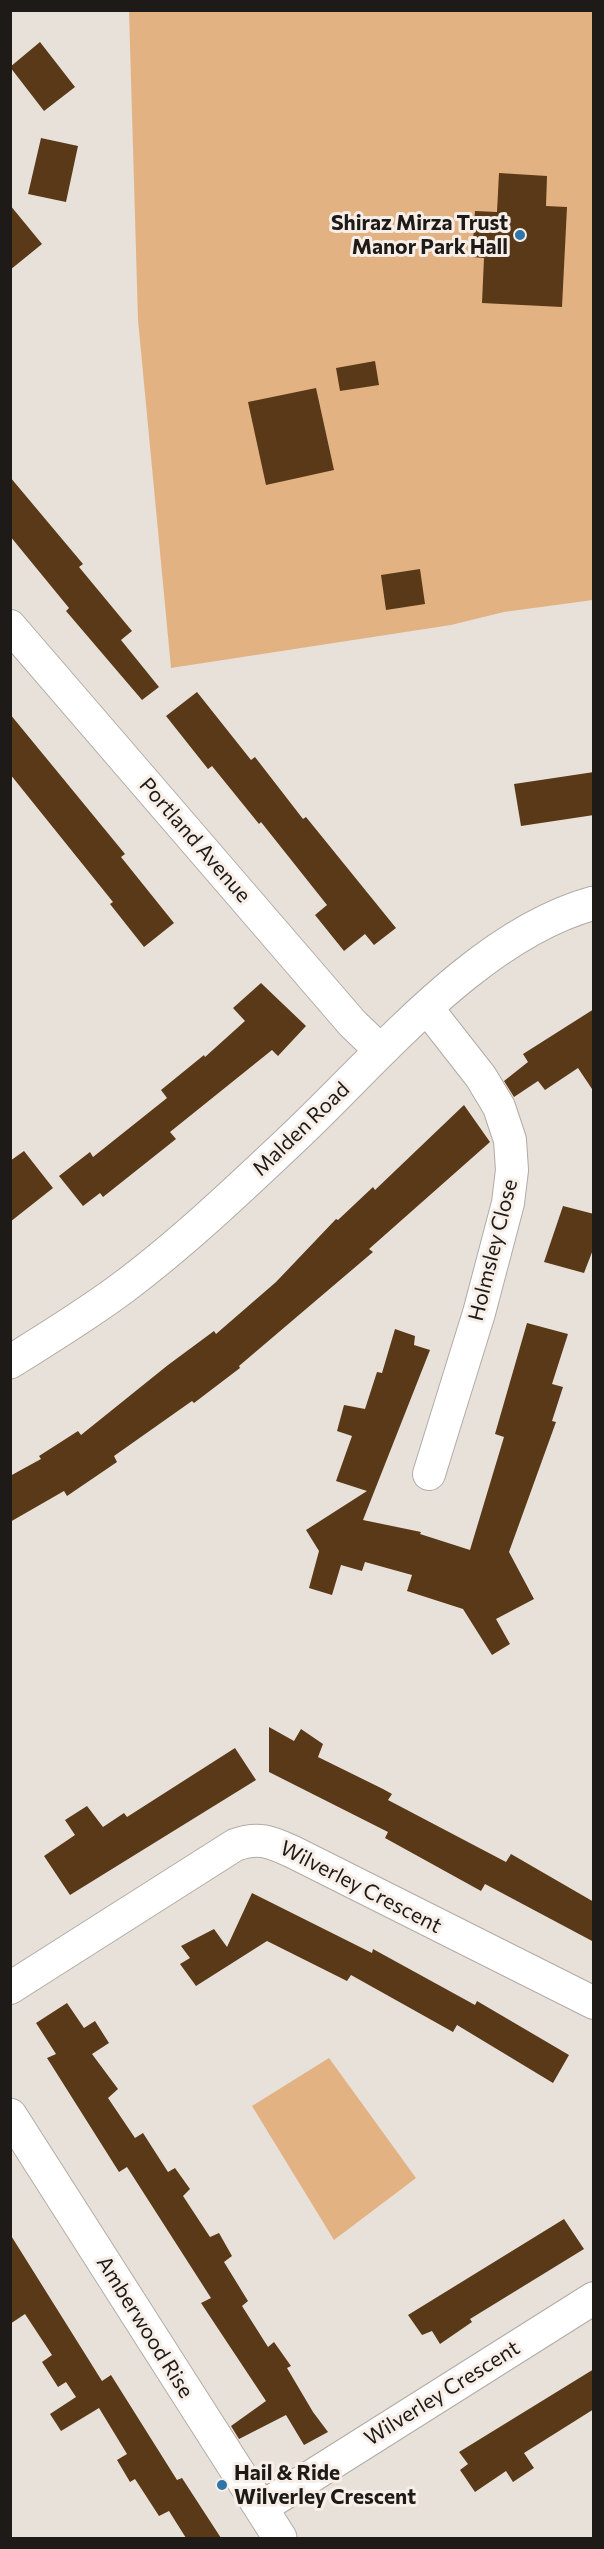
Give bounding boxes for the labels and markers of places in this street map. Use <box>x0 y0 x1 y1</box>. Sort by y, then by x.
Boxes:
place label: Shiraz Mirza Trust Manor Park Hall <box>331 210 508 260</box>
marker: Shiraz Mirza Trust Manor Park Hall <box>513 228 527 242</box>
place label: Hail & Ride Wilverley Crescent <box>234 2460 416 2510</box>
marker: Hail & Ride Wilverley Crescent <box>215 2478 229 2492</box>

